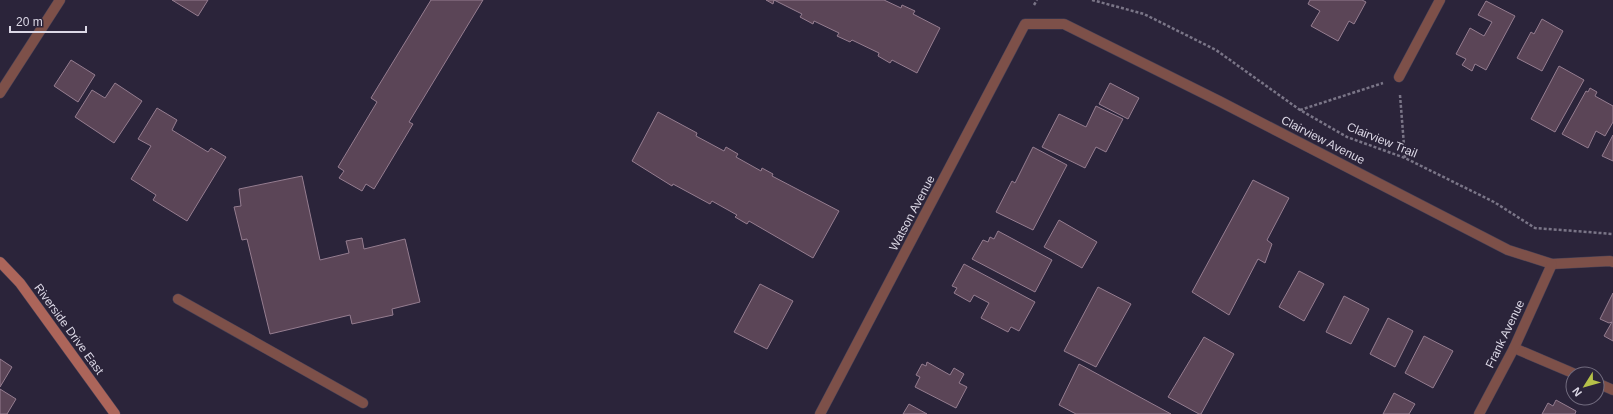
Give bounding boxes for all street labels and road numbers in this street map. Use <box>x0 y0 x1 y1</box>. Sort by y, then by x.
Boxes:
street label: Clairview Avenue <box>1279 113 1367 167</box>
street label: Clairview Trail <box>1345 120 1419 160</box>
street label: Watson Avenue <box>886 173 938 253</box>
street label: Riverside Drive East <box>31 281 107 378</box>
street label: Frank Avenue <box>1483 297 1528 370</box>

